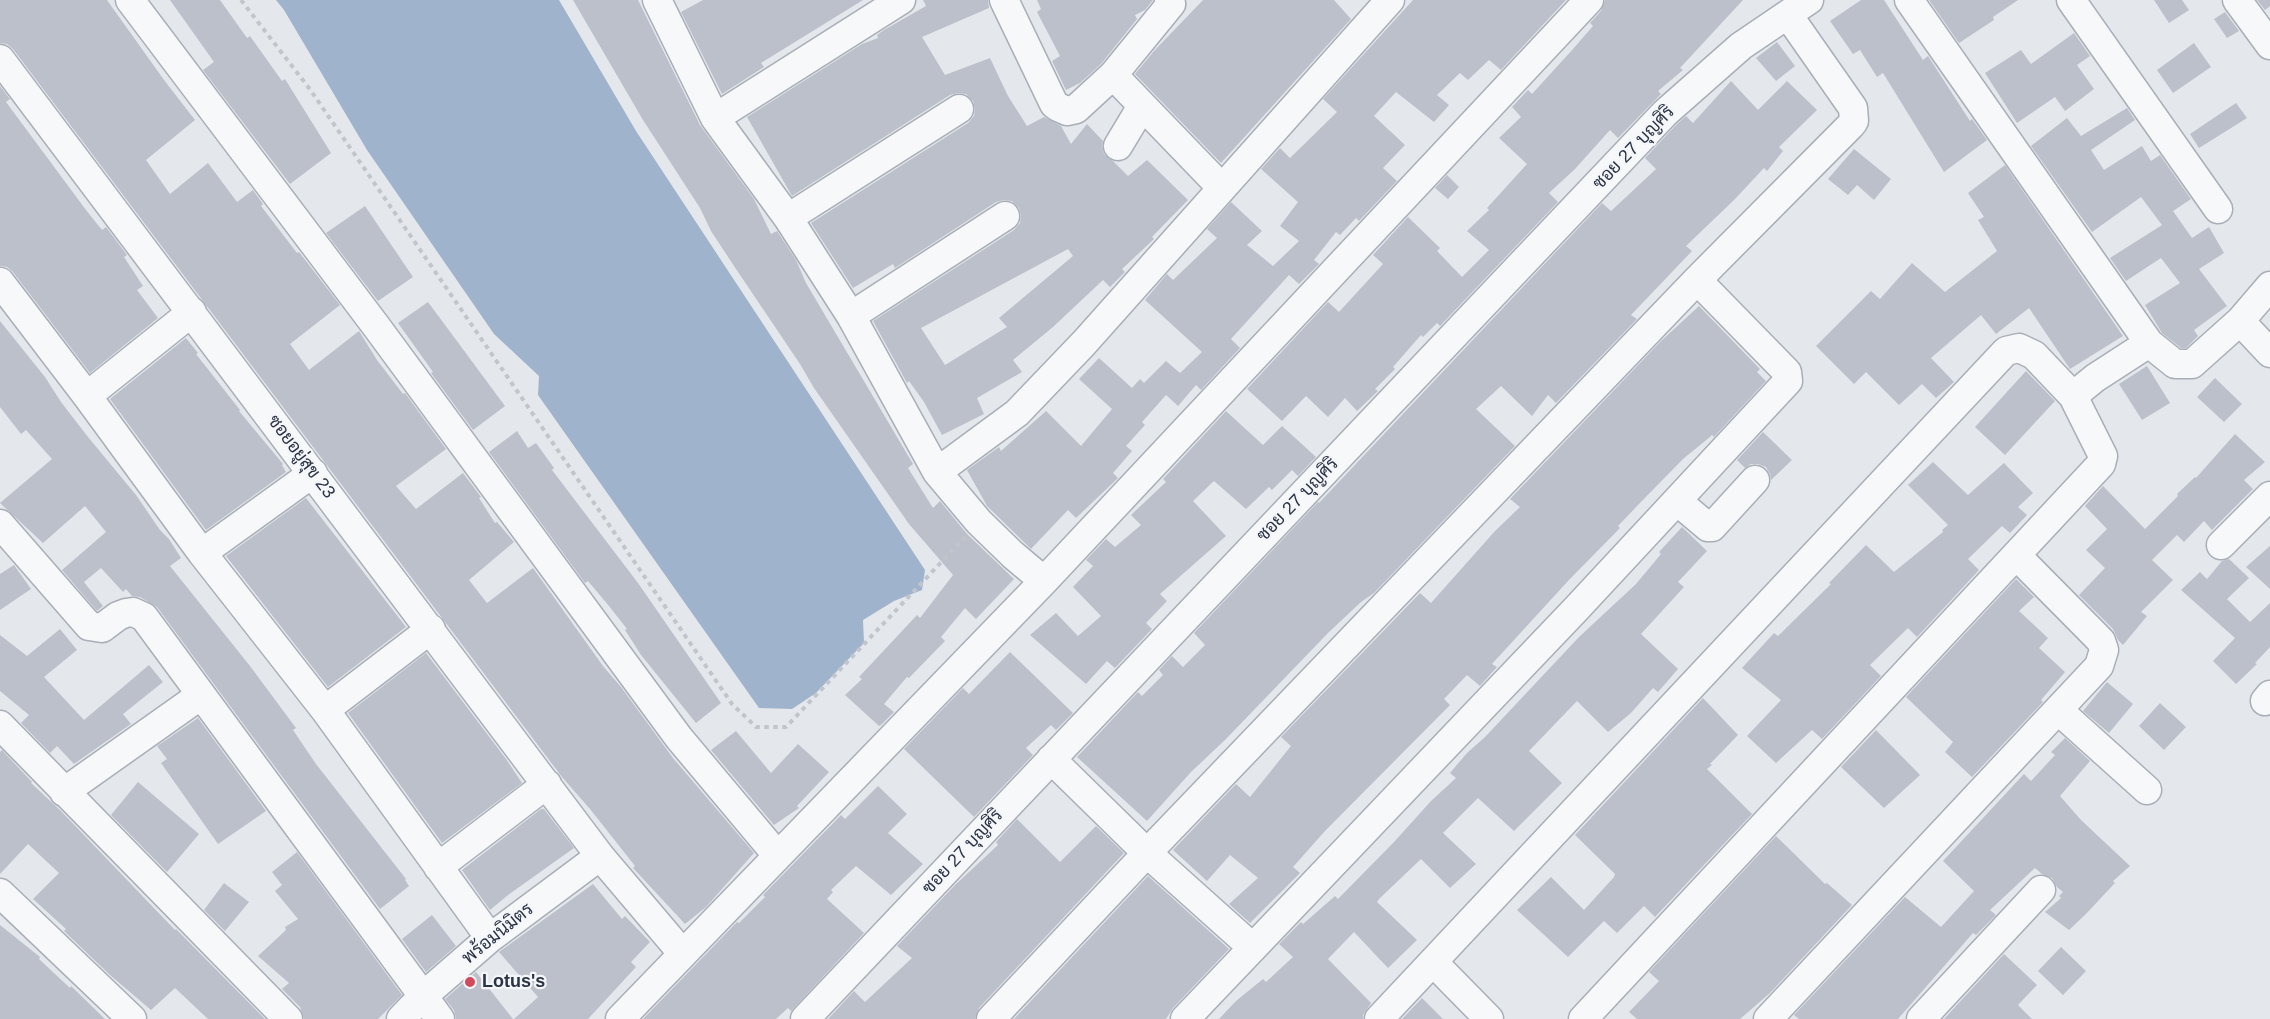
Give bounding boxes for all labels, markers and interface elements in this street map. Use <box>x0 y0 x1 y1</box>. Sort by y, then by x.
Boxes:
street label: ซอย 27 บุญศิริ <box>1589 102 1679 194</box>
street label: ซอยอยู่สุข 23 <box>263 411 339 503</box>
street label: ซอย 27 บุญศิริ <box>1253 454 1343 546</box>
street label: ซอย 27 บุญศิริ <box>918 805 1008 899</box>
street label: พร้อมนิมิตร <box>458 899 538 969</box>
place label: Lotus's <box>482 971 545 993</box>
marker: Lotus's <box>463 975 477 989</box>

